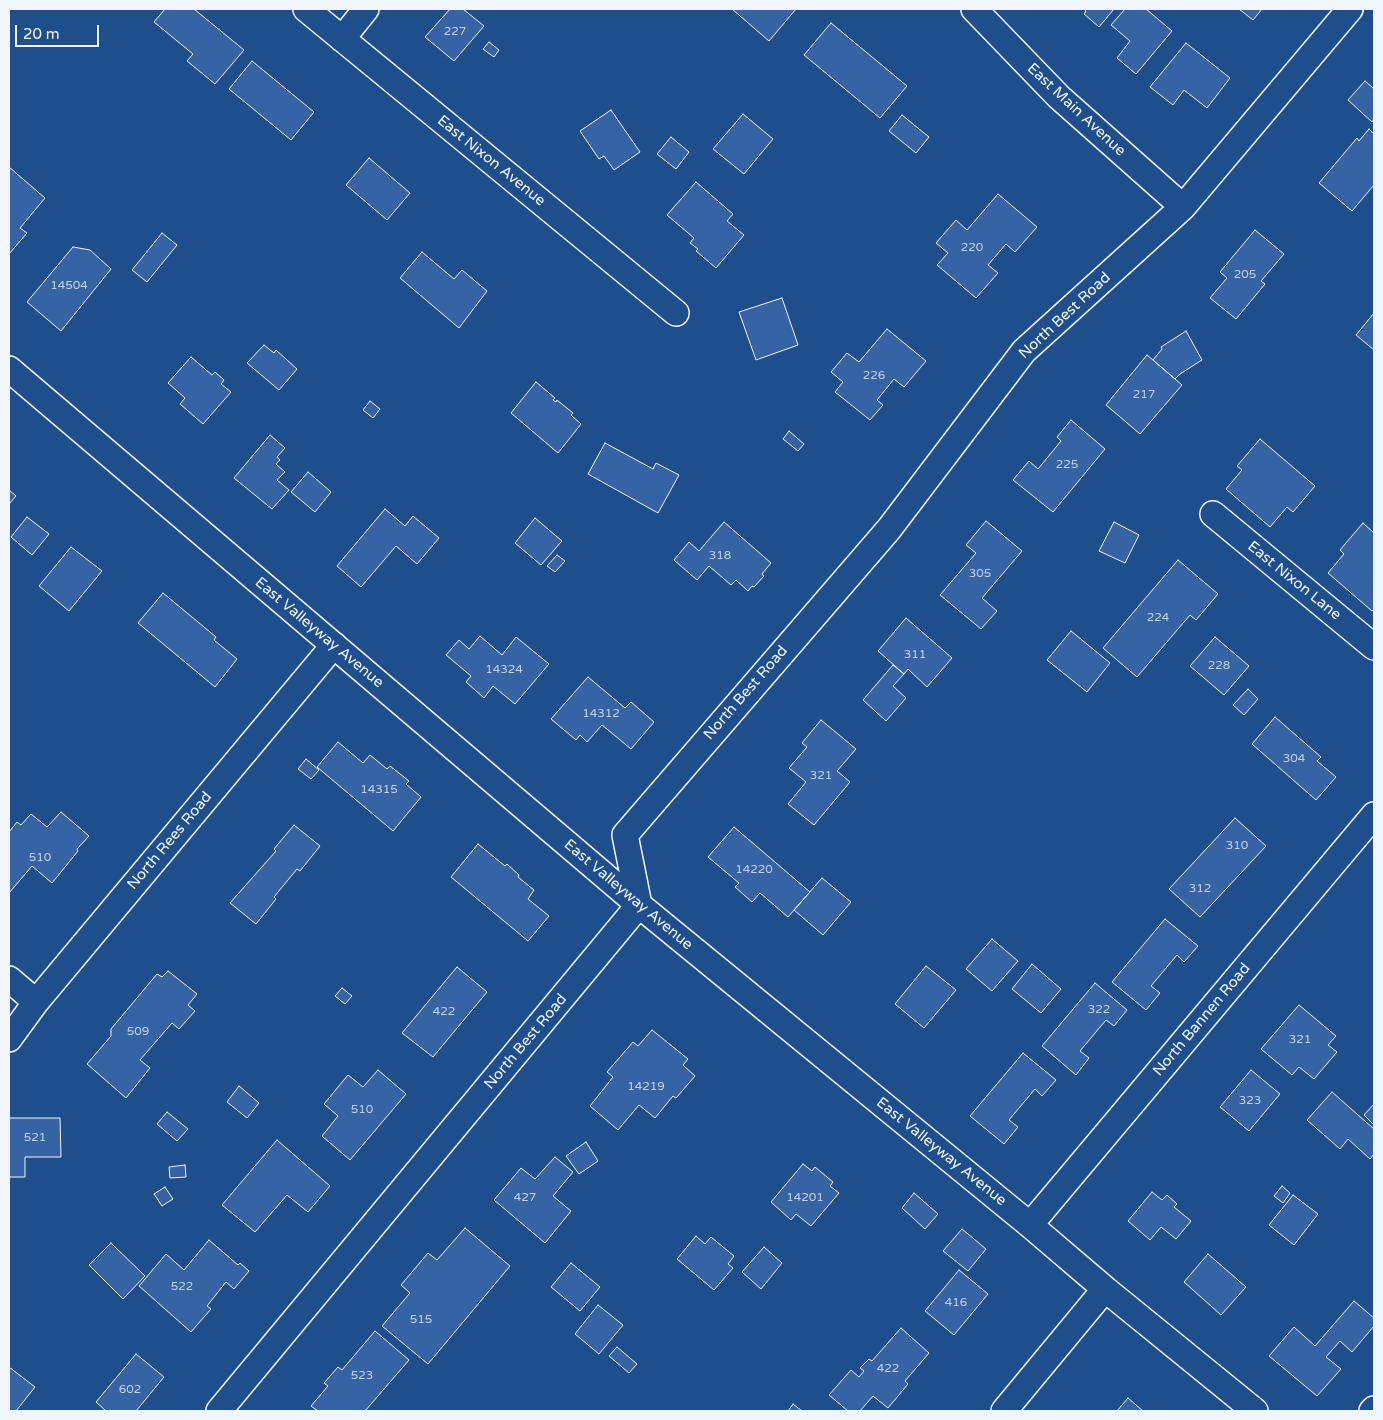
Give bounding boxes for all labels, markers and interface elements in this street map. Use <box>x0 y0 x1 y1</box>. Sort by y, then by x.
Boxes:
scale bar <box>18 15 101 47</box>
text: 20 m <box>23 25 60 43</box>
house number: 227 <box>444 25 466 39</box>
street label: East Main Avenue <box>1023 60 1129 160</box>
street label: East Nixon Avenue <box>433 112 549 210</box>
house number: 220 <box>961 241 983 255</box>
house number: 205 <box>1234 268 1256 282</box>
street label: North Best Road <box>1015 269 1115 363</box>
house number: 14504 <box>50 279 88 293</box>
house number: 226 <box>863 369 885 383</box>
house number: 217 <box>1133 388 1155 402</box>
house number: 225 <box>1056 458 1078 472</box>
street label: East Nixon Lane <box>1244 538 1344 624</box>
house number: 318 <box>709 549 731 563</box>
house number: 305 <box>969 567 991 581</box>
street label: East Valleyway Avenue <box>251 574 387 692</box>
house number: 224 <box>1147 611 1169 625</box>
street label: North Best Road <box>700 642 792 744</box>
house number: 311 <box>904 648 926 662</box>
house number: 228 <box>1208 659 1230 673</box>
house number: 14324 <box>485 663 523 677</box>
house number: 14312 <box>582 707 620 721</box>
house number: 304 <box>1283 752 1305 766</box>
house number: 321 <box>810 769 832 783</box>
house number: 14315 <box>360 783 398 797</box>
street label: North Rees Road <box>124 789 216 893</box>
street label: East Valleyway Avenue <box>560 836 696 954</box>
house number: 310 <box>1226 839 1248 853</box>
house number: 510 <box>29 851 51 865</box>
house number: 14220 <box>735 863 773 877</box>
house number: 312 <box>1189 882 1211 896</box>
street label: North Bannen Road <box>1150 960 1254 1080</box>
street label: North Best Road <box>481 991 571 1093</box>
house number: 322 <box>1088 1003 1110 1017</box>
house number: 422 <box>433 1005 455 1019</box>
house number: 509 <box>127 1025 149 1039</box>
house number: 321 <box>1289 1033 1311 1047</box>
house number: 14219 <box>627 1080 665 1094</box>
street label: East Valleyway Avenue <box>872 1094 1010 1210</box>
house number: 323 <box>1239 1094 1261 1108</box>
house number: 510 <box>351 1103 373 1117</box>
house number: 521 <box>24 1131 46 1145</box>
house number: 427 <box>514 1191 536 1205</box>
house number: 14201 <box>786 1191 824 1205</box>
house number: 522 <box>171 1280 193 1294</box>
house number: 416 <box>945 1296 967 1310</box>
house number: 515 <box>410 1313 432 1327</box>
house number: 422 <box>877 1362 899 1376</box>
house number: 523 <box>351 1369 373 1383</box>
house number: 602 <box>119 1383 141 1397</box>

